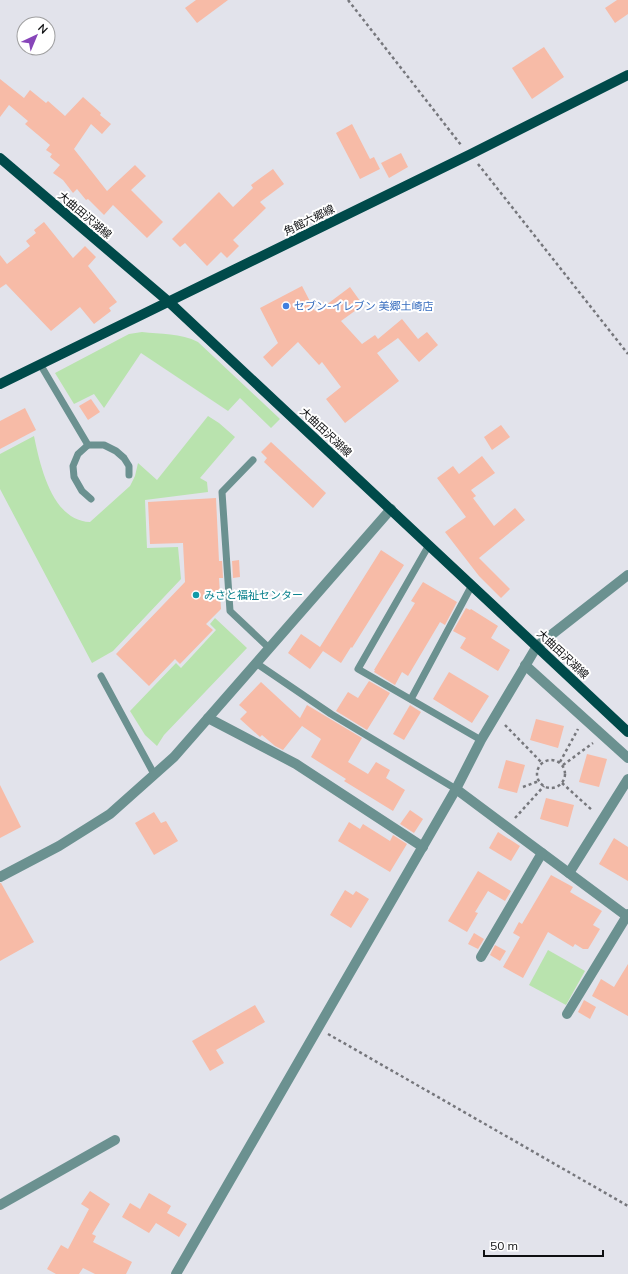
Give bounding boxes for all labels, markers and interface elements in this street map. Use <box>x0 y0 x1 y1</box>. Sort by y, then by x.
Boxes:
north arrow <box>16 16 56 56</box>
text: N <box>35 21 51 37</box>
street label: 大曲田沢湖線 <box>55 188 115 242</box>
street label: 角館六郷線 <box>281 202 337 238</box>
place label: セブン-イレブン 美郷土崎店 <box>294 299 434 313</box>
marker: セブン-イレブン 美郷土崎店 <box>281 301 291 311</box>
street label: 大曲田沢湖線 <box>297 404 355 460</box>
place label: みさと福祉センター <box>204 588 303 602</box>
marker: みさと福祉センター <box>191 590 201 600</box>
street label: 大曲田沢湖線 <box>534 626 592 682</box>
scale bar <box>484 1232 603 1258</box>
text: 50 m <box>490 1238 518 1253</box>

